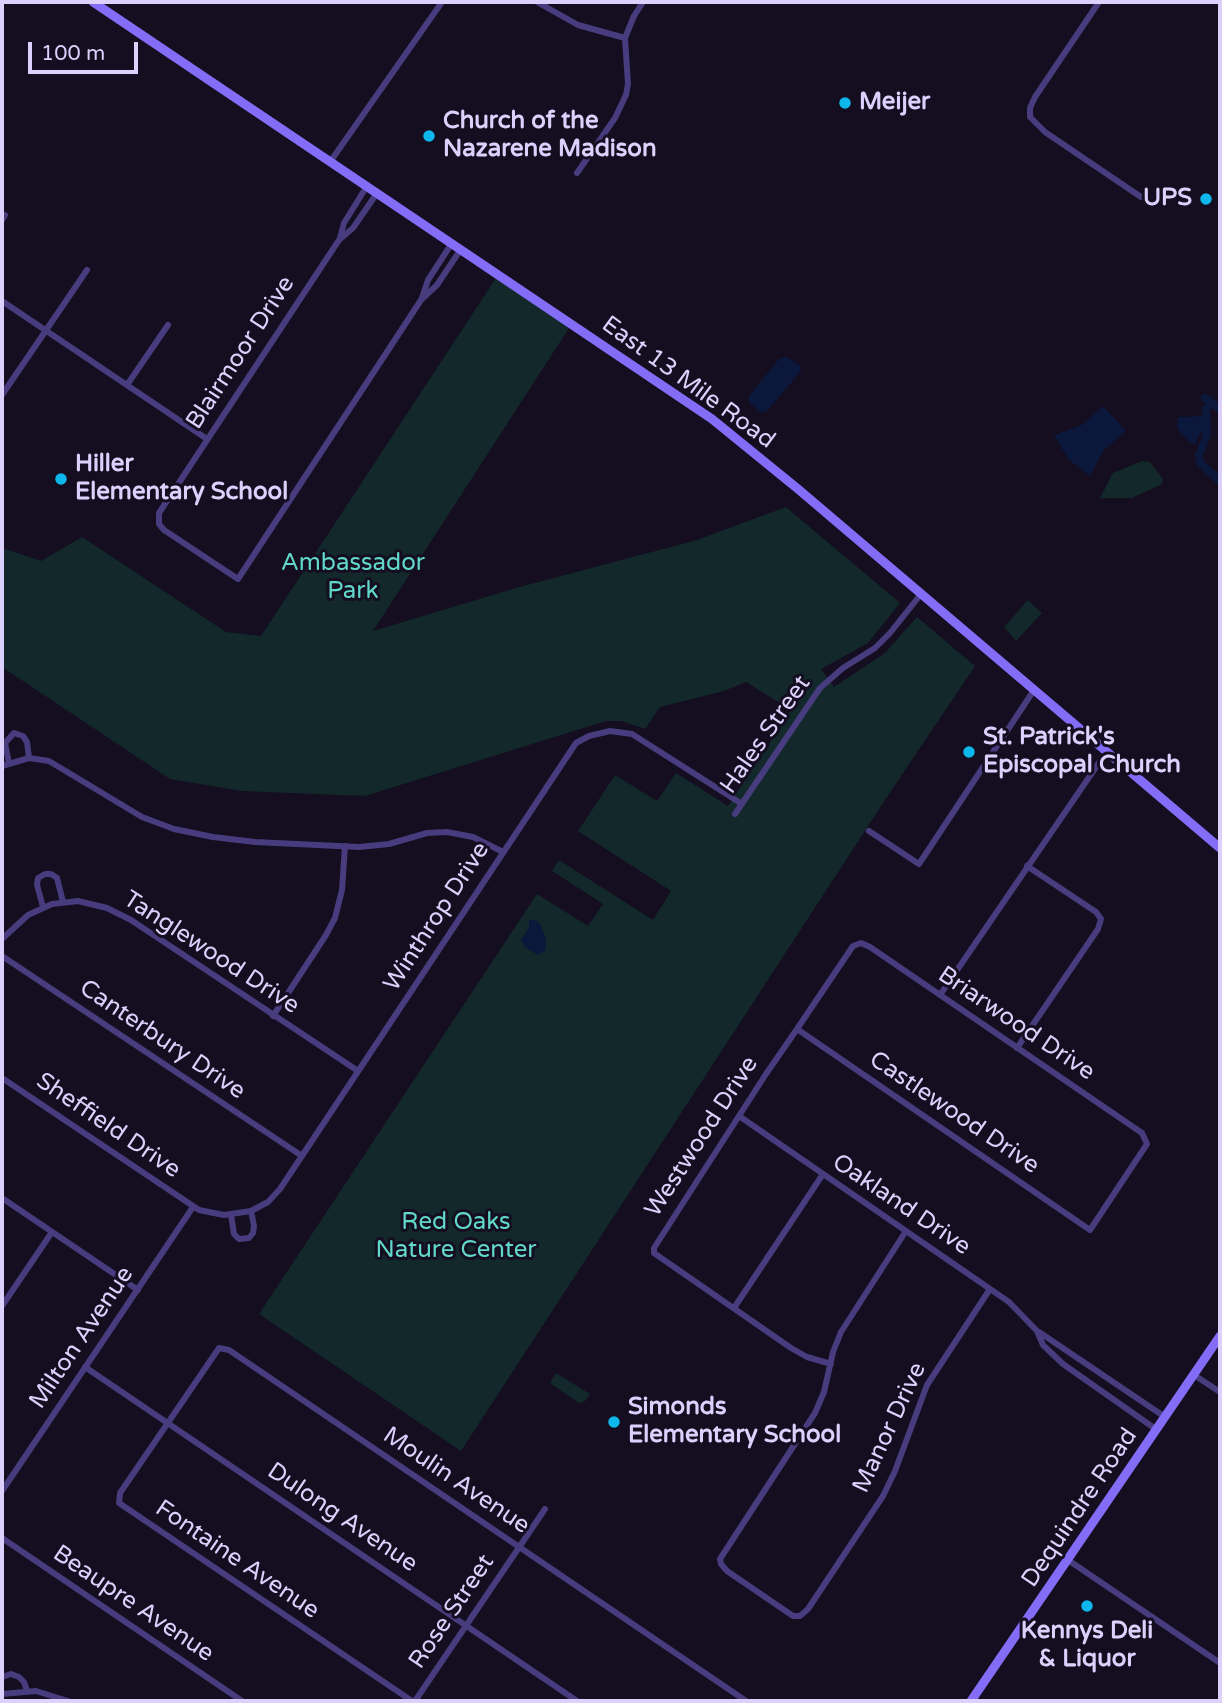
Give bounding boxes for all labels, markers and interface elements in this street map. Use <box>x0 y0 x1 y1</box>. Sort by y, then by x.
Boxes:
scale bar <box>32 28 142 72</box>
text: 100 m <box>41 41 105 66</box>
place label: Meijer <box>859 89 930 117</box>
marker: Meijer <box>837 95 853 111</box>
place label: Church of the Nazarene Madison <box>443 108 657 164</box>
marker: Church of the Nazarene Madison <box>421 128 437 144</box>
place label: UPS <box>1143 185 1192 213</box>
marker: UPS <box>1198 191 1214 207</box>
street label: Blairmoor Drive <box>181 271 301 435</box>
street label: East 13 Mile Road <box>596 311 780 455</box>
place label: Hiller Elementary School <box>75 451 288 507</box>
marker: Hiller Elementary School <box>53 471 69 487</box>
park label: Ambassador Park <box>281 550 425 606</box>
street label: Hales Street <box>715 670 817 800</box>
place label: St. Patrick's Episcopal Church <box>983 724 1181 780</box>
marker: St. Patrick's Episcopal Church <box>961 744 977 760</box>
street label: Winthrop Drive <box>378 837 496 997</box>
street label: Tanglewood Drive <box>118 885 304 1021</box>
street label: Briarwood Drive <box>932 961 1100 1087</box>
street label: Canterbury Drive <box>74 974 250 1106</box>
street label: Castlewood Drive <box>864 1046 1044 1180</box>
street label: Westwood Drive <box>639 1051 765 1223</box>
street label: Sheffield Drive <box>30 1067 186 1185</box>
street label: Oakland Drive <box>826 1148 976 1262</box>
park label: Red Oaks Nature Center <box>376 1209 536 1265</box>
street label: Milton Avenue <box>24 1261 140 1415</box>
street label: Manor Drive <box>847 1358 933 1498</box>
place label: Simonds Elementary School <box>628 1394 841 1450</box>
marker: Simonds Elementary School <box>606 1414 622 1430</box>
street label: Moulin Avenue <box>377 1421 535 1541</box>
street label: Dequindre Road <box>1016 1423 1144 1593</box>
street label: Dulong Avenue <box>261 1457 423 1579</box>
street label: Fontaine Avenue <box>150 1495 324 1625</box>
street label: Beaupre Avenue <box>47 1540 219 1668</box>
street label: Rose Street <box>403 1549 501 1675</box>
marker: Kennys Deli & Liquor <box>1079 1598 1095 1614</box>
place label: Kennys Deli & Liquor <box>1021 1618 1153 1674</box>

